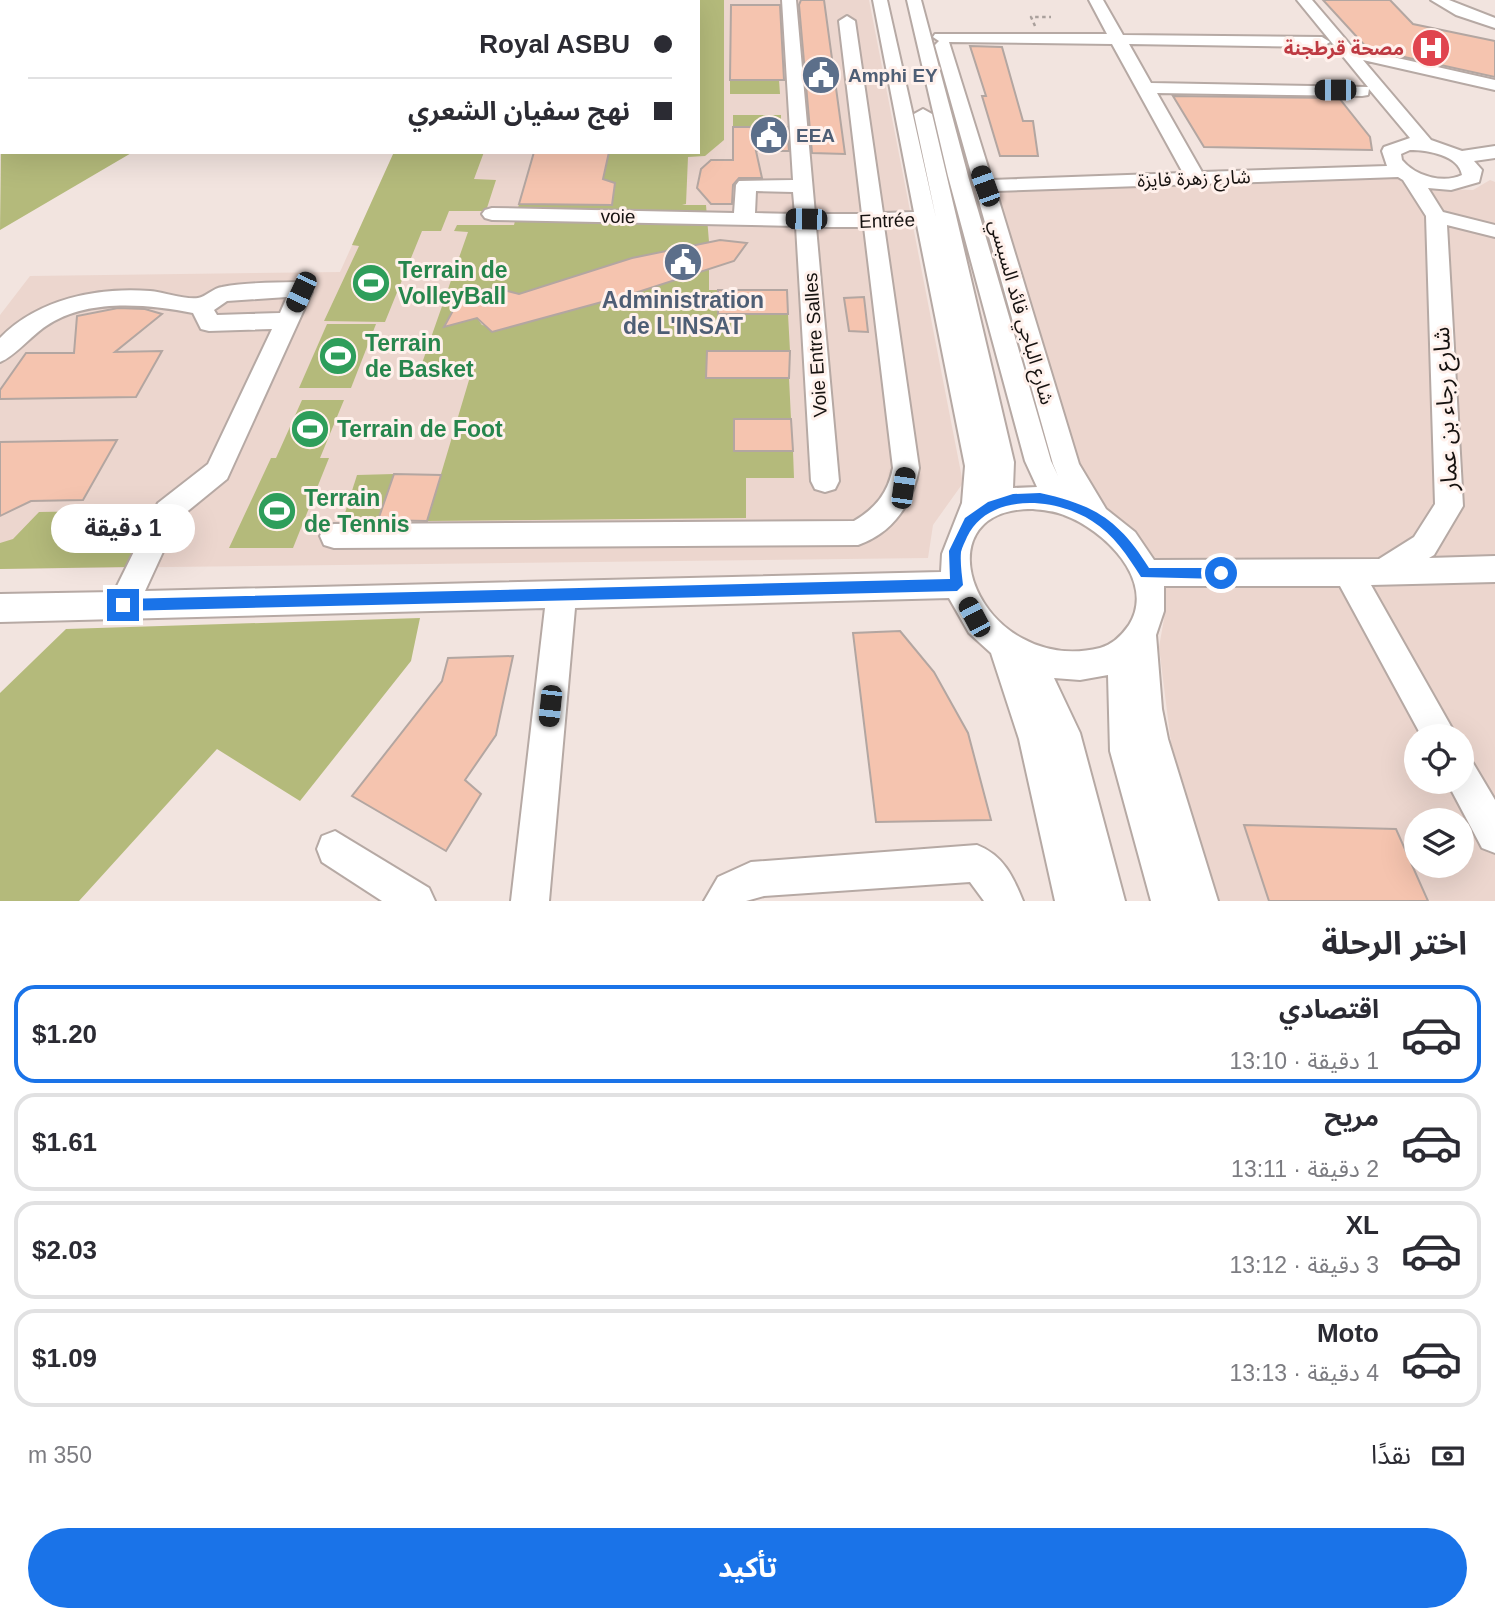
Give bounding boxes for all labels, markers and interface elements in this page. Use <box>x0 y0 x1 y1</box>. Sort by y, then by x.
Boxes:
hospital icon: مصحة قرطجنة <box>1410 27 1452 69</box>
text: Royal ASBU <box>479 29 630 59</box>
place label: مصحة قرطجنة <box>1284 38 1404 60</box>
public building icon: Amphi EY <box>800 54 842 96</box>
place label: Amphi EY <box>848 65 938 86</box>
car <box>1315 80 1357 101</box>
text: نهج سفيان الشعري <box>408 96 630 126</box>
public building icon: EEA <box>748 114 790 156</box>
place label: EEA <box>796 125 835 146</box>
car <box>968 163 1003 209</box>
street label: شارع زهرة فايزة <box>1137 166 1251 194</box>
street label: voie <box>600 206 636 227</box>
car <box>785 208 828 230</box>
street label: Entrée <box>859 209 915 232</box>
street label: شارع الباجي قائد السبسي <box>981 217 1058 408</box>
public building icon: Administration de L'INSAT <box>662 241 704 283</box>
place label: Terrain de VolleyBall <box>398 257 508 309</box>
sports icon: Terrain de VolleyBall <box>350 262 392 304</box>
car <box>283 269 320 315</box>
street label: Voie Entre Salles <box>800 272 831 418</box>
place label: Administration de L'INSAT <box>602 287 764 339</box>
street label: شارع رجاء بن عمار <box>1428 326 1466 493</box>
place label: Terrain de Basket <box>365 330 474 382</box>
sports icon: Terrain de Basket <box>317 335 359 377</box>
sports icon: Terrain de Foot <box>289 408 331 450</box>
place label: Terrain de Foot <box>337 416 503 442</box>
car <box>890 466 917 510</box>
place label: Terrain de Tennis <box>304 485 410 537</box>
sports icon: Terrain de Tennis <box>256 490 298 532</box>
callout: 1 دقيقة <box>51 504 195 552</box>
text: 1 دقيقة <box>84 515 162 541</box>
route start <box>1205 557 1237 589</box>
route end <box>107 589 139 621</box>
car <box>955 594 994 640</box>
car <box>538 684 563 728</box>
map controls <box>1404 724 1474 878</box>
button: locate <box>1404 724 1474 794</box>
button: layers <box>1404 808 1474 878</box>
text: اختر الرحلة <box>1321 925 1467 961</box>
text: اقتصادي <box>1279 994 1379 1024</box>
icon: car <box>1400 1003 1463 1066</box>
text: $1.20 <box>32 1019 97 1049</box>
text: 1 دقيقة · 13:10 <box>1229 1048 1379 1074</box>
text: مريح <box>1324 1102 1379 1132</box>
icon: car <box>1400 1111 1463 1174</box>
text: $1.61 <box>32 1127 97 1157</box>
text: 2 دقيقة · 13:11 <box>1231 1156 1379 1182</box>
text: XL <box>1346 1210 1379 1240</box>
icon: car <box>1400 1219 1463 1282</box>
text: $2.03 <box>32 1235 97 1265</box>
text: 3 دقيقة · 13:12 <box>1229 1252 1379 1278</box>
text: Moto <box>1317 1318 1379 1348</box>
icon: car <box>1400 1327 1463 1390</box>
text: $1.09 <box>32 1343 97 1373</box>
text: 4 دقيقة · 13:13 <box>1229 1360 1379 1386</box>
icon: cash <box>1429 1437 1467 1475</box>
text: نقدًا <box>1371 1440 1411 1470</box>
text: 350 m <box>28 1442 92 1468</box>
button: تأكيد <box>28 1528 1467 1608</box>

